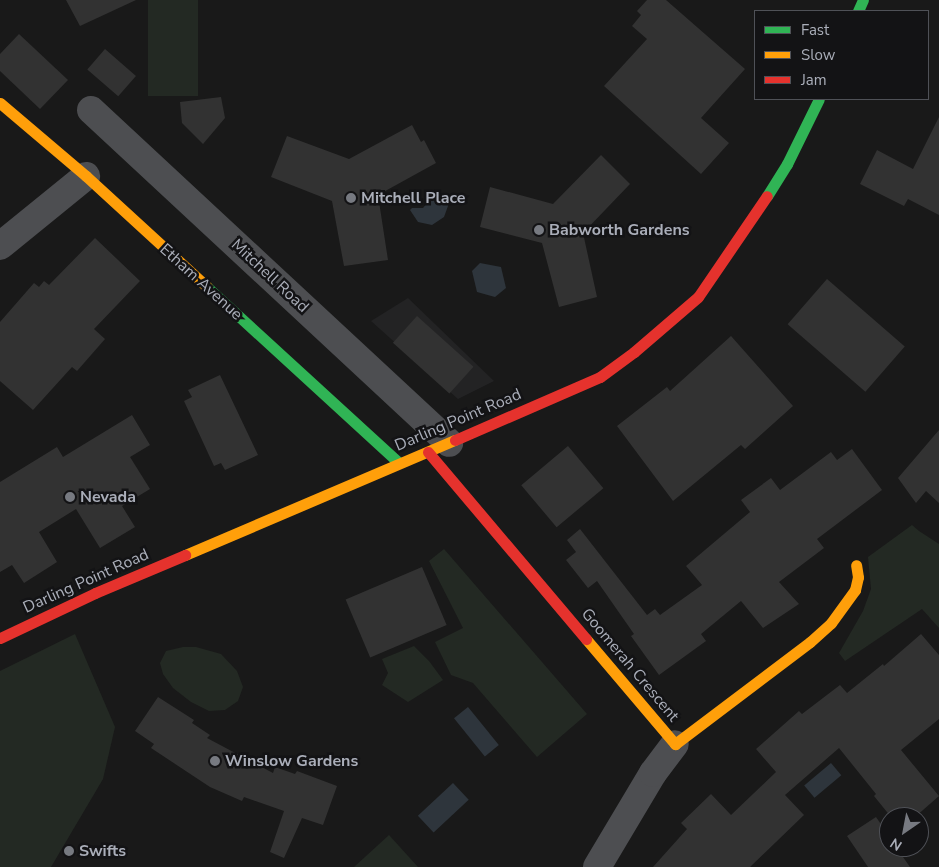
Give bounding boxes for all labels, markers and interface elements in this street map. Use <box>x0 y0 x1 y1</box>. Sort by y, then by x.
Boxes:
legend <box>754 10 929 100</box>
text: Fast <box>801 20 829 40</box>
text: Slow <box>801 45 835 65</box>
text: Jam <box>801 70 827 90</box>
place label: Mitchell Place <box>361 188 465 208</box>
marker: Mitchell Place <box>345 192 357 204</box>
place label: Babworth Gardens <box>549 220 690 240</box>
marker: Babworth Gardens <box>533 224 545 236</box>
street label: Mitchell Road <box>227 235 313 317</box>
street label: Etham Avenue <box>156 240 246 324</box>
street label: Darling Point Road <box>392 385 524 455</box>
place label: Nevada <box>80 487 136 507</box>
marker: Nevada <box>64 491 76 503</box>
street label: Darling Point Road <box>20 545 152 617</box>
street label: Goomerah Crescent <box>577 604 683 726</box>
place label: Winslow Gardens <box>225 751 358 771</box>
marker: Winslow Gardens <box>209 755 221 767</box>
north arrow <box>879 807 929 857</box>
text: N <box>887 833 906 855</box>
place label: Swifts <box>79 841 126 861</box>
marker: Swifts <box>63 845 75 857</box>

